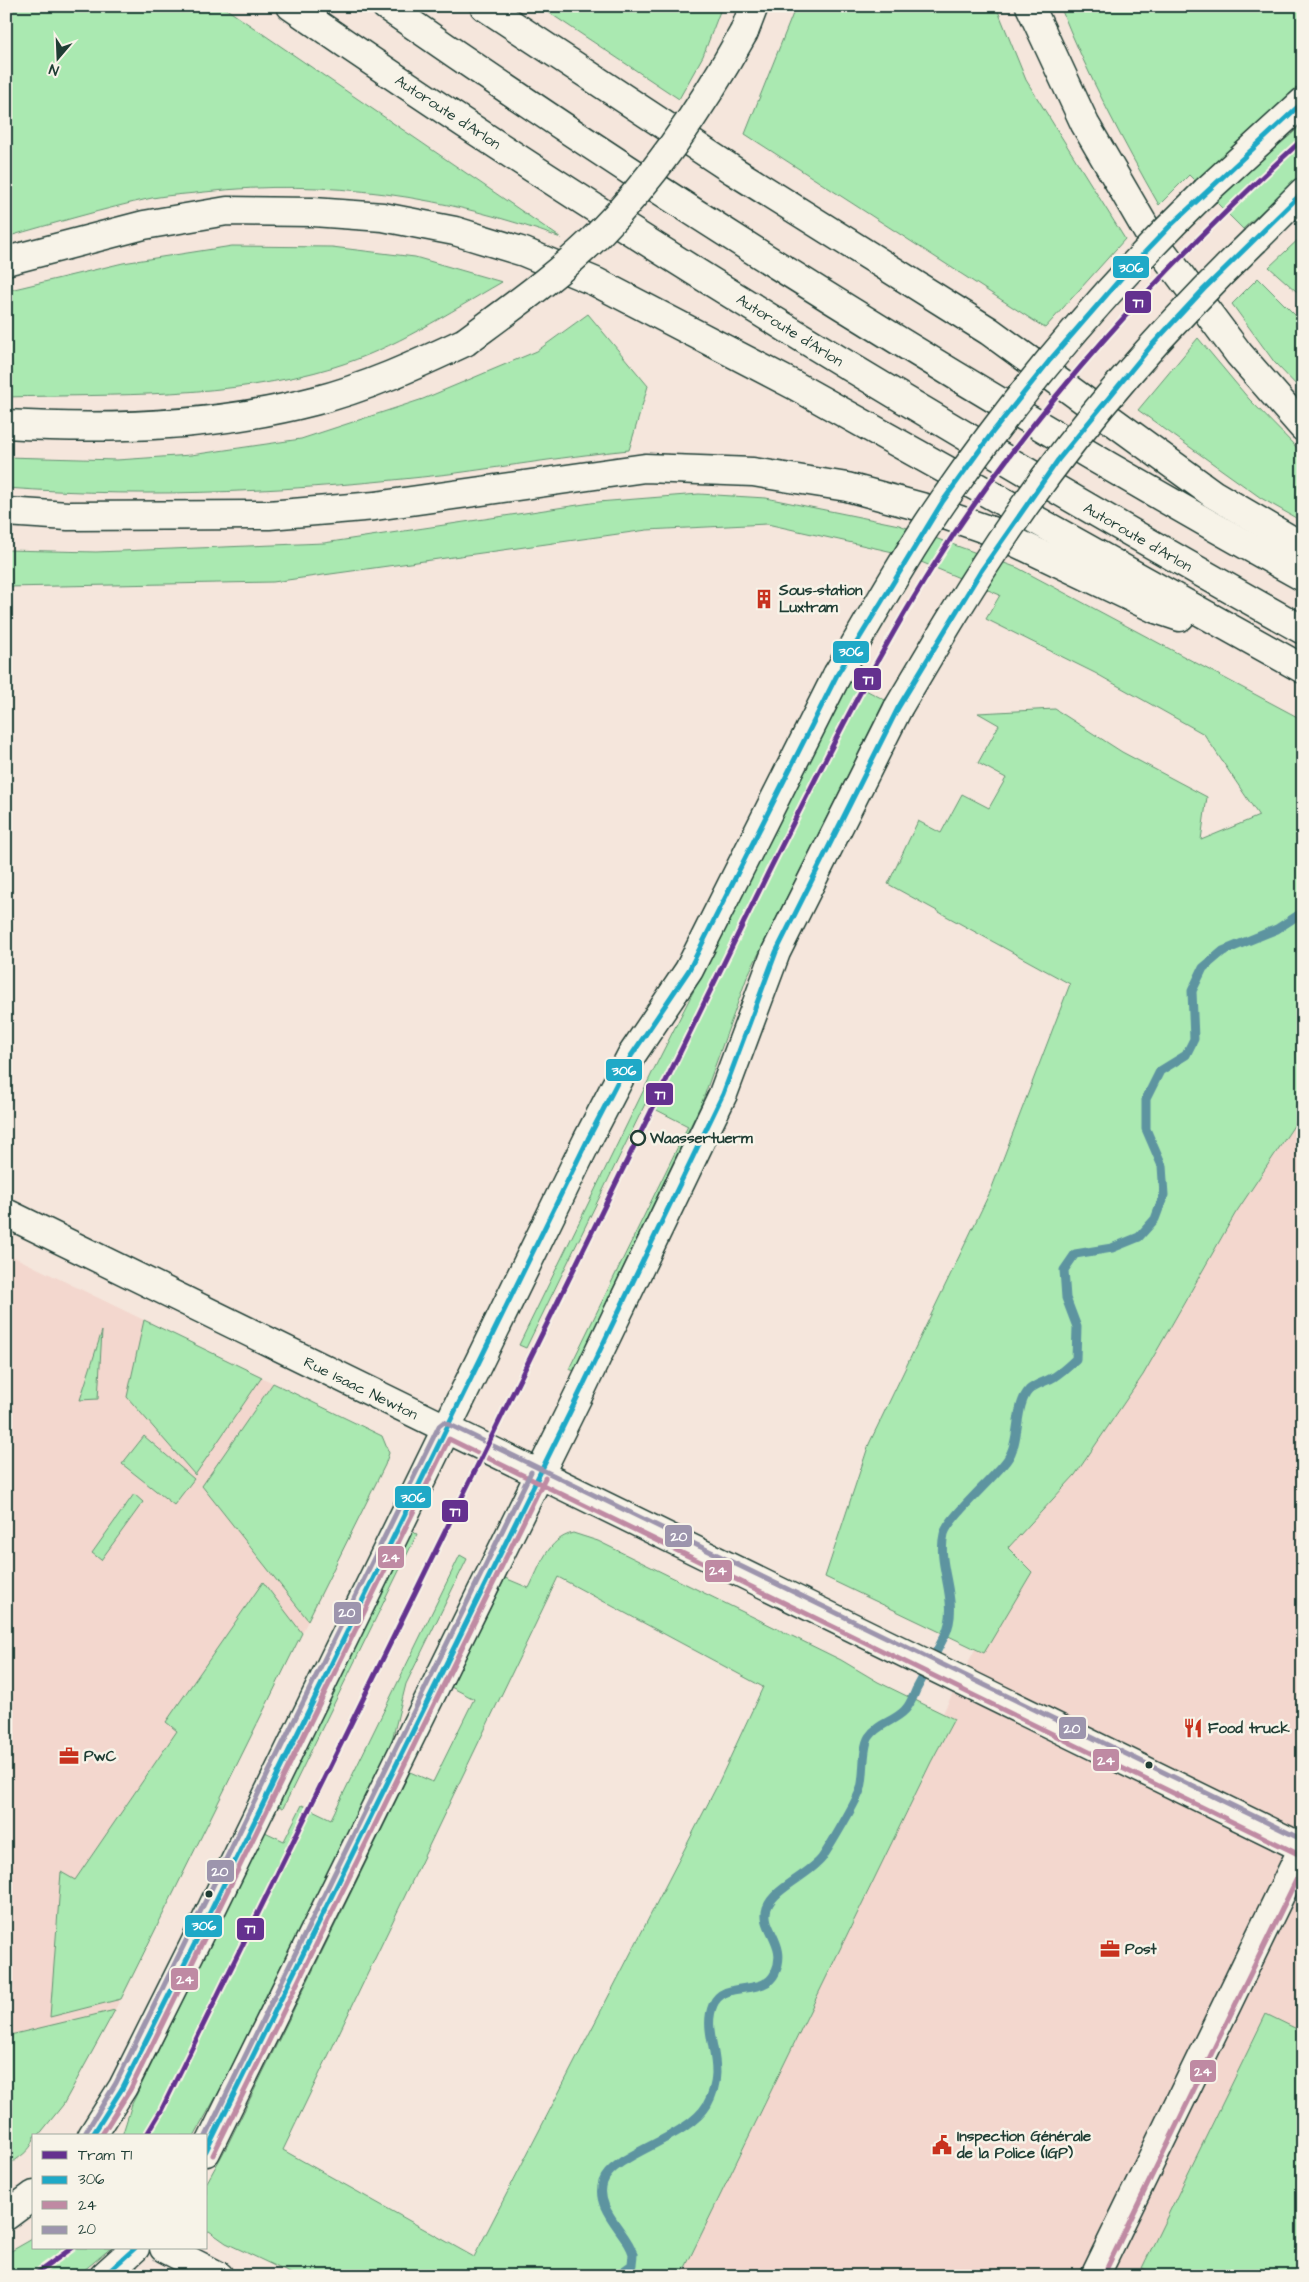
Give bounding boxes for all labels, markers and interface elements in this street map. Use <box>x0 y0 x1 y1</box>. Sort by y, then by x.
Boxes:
north arrow <box>32 32 82 82</box>
text: N <box>46 58 62 80</box>
street label: Autoroute d'Arlon <box>391 70 505 155</box>
line badge: 306 <box>1112 255 1150 279</box>
text: 306 <box>1118 258 1144 278</box>
street label: Autoroute d'Arlon <box>732 289 848 372</box>
line badge: T1 <box>1124 290 1152 314</box>
text: T1 <box>1132 293 1143 313</box>
street label: Autoroute d'Arlon <box>1079 498 1196 577</box>
place label: Sous-station Luxtram <box>778 580 863 618</box>
building icon: Sous-station Luxtram <box>753 588 775 610</box>
line badge: 306 <box>832 640 870 664</box>
text: 306 <box>838 642 864 662</box>
line badge: T1 <box>853 667 882 691</box>
text: T1 <box>862 670 873 690</box>
line badge: 306 <box>605 1058 643 1082</box>
text: 306 <box>611 1061 637 1081</box>
line badge: T1 <box>645 1082 674 1106</box>
text: T1 <box>654 1085 665 1105</box>
place label: Waassertuerm <box>649 1128 753 1149</box>
marker: Waassertuerm <box>630 1130 646 1146</box>
street label: Rue Isaac Newton <box>300 1352 422 1425</box>
line badge: 306 <box>394 1485 432 1509</box>
text: 306 <box>400 1488 426 1508</box>
line badge: T1 <box>441 1499 469 1523</box>
text: T1 <box>449 1502 460 1522</box>
line badge: 20 <box>664 1524 693 1548</box>
text: 20 <box>670 1527 688 1547</box>
line badge: 24 <box>377 1545 405 1569</box>
text: 24 <box>381 1548 400 1568</box>
line badge: 24 <box>704 1559 733 1583</box>
text: 24 <box>708 1561 727 1581</box>
line badge: 20 <box>333 1601 362 1625</box>
text: 20 <box>338 1603 356 1623</box>
line badge: 20 <box>1058 1716 1087 1740</box>
restaurant icon: Food truck <box>1182 1717 1204 1739</box>
place label: Food truck <box>1208 1718 1290 1739</box>
text: 20 <box>1063 1719 1081 1739</box>
office icon: PwC <box>58 1745 80 1767</box>
place label: PwC <box>84 1746 117 1767</box>
line badge: 24 <box>1092 1748 1120 1772</box>
text: 24 <box>1096 1751 1115 1771</box>
unlabelled marker <box>1144 1760 1154 1770</box>
line badge: 20 <box>206 1859 235 1883</box>
text: 20 <box>211 1862 229 1882</box>
unlabelled marker <box>204 1889 214 1899</box>
line badge: 306 <box>184 1914 223 1938</box>
text: 306 <box>191 1916 217 1936</box>
line badge: T1 <box>236 1917 265 1941</box>
text: T1 <box>244 1919 255 1939</box>
office icon: Post <box>1099 1938 1121 1960</box>
place label: Post <box>1125 1939 1158 1960</box>
line badge: 24 <box>170 1967 199 1991</box>
text: 24 <box>175 1970 194 1990</box>
line badge: 24 <box>1189 2059 1217 2083</box>
text: 24 <box>1193 2062 1212 2082</box>
place label: Inspection Générale de la Police (IGP) <box>956 2126 1091 2164</box>
legend <box>32 2134 208 2250</box>
public building icon: Inspection Générale de la Police (IGP) <box>931 2134 953 2156</box>
text: Tram T1 <box>78 2145 132 2166</box>
text: 306 <box>78 2169 105 2190</box>
text: 24 <box>78 2195 97 2216</box>
text: 20 <box>78 2219 97 2240</box>

